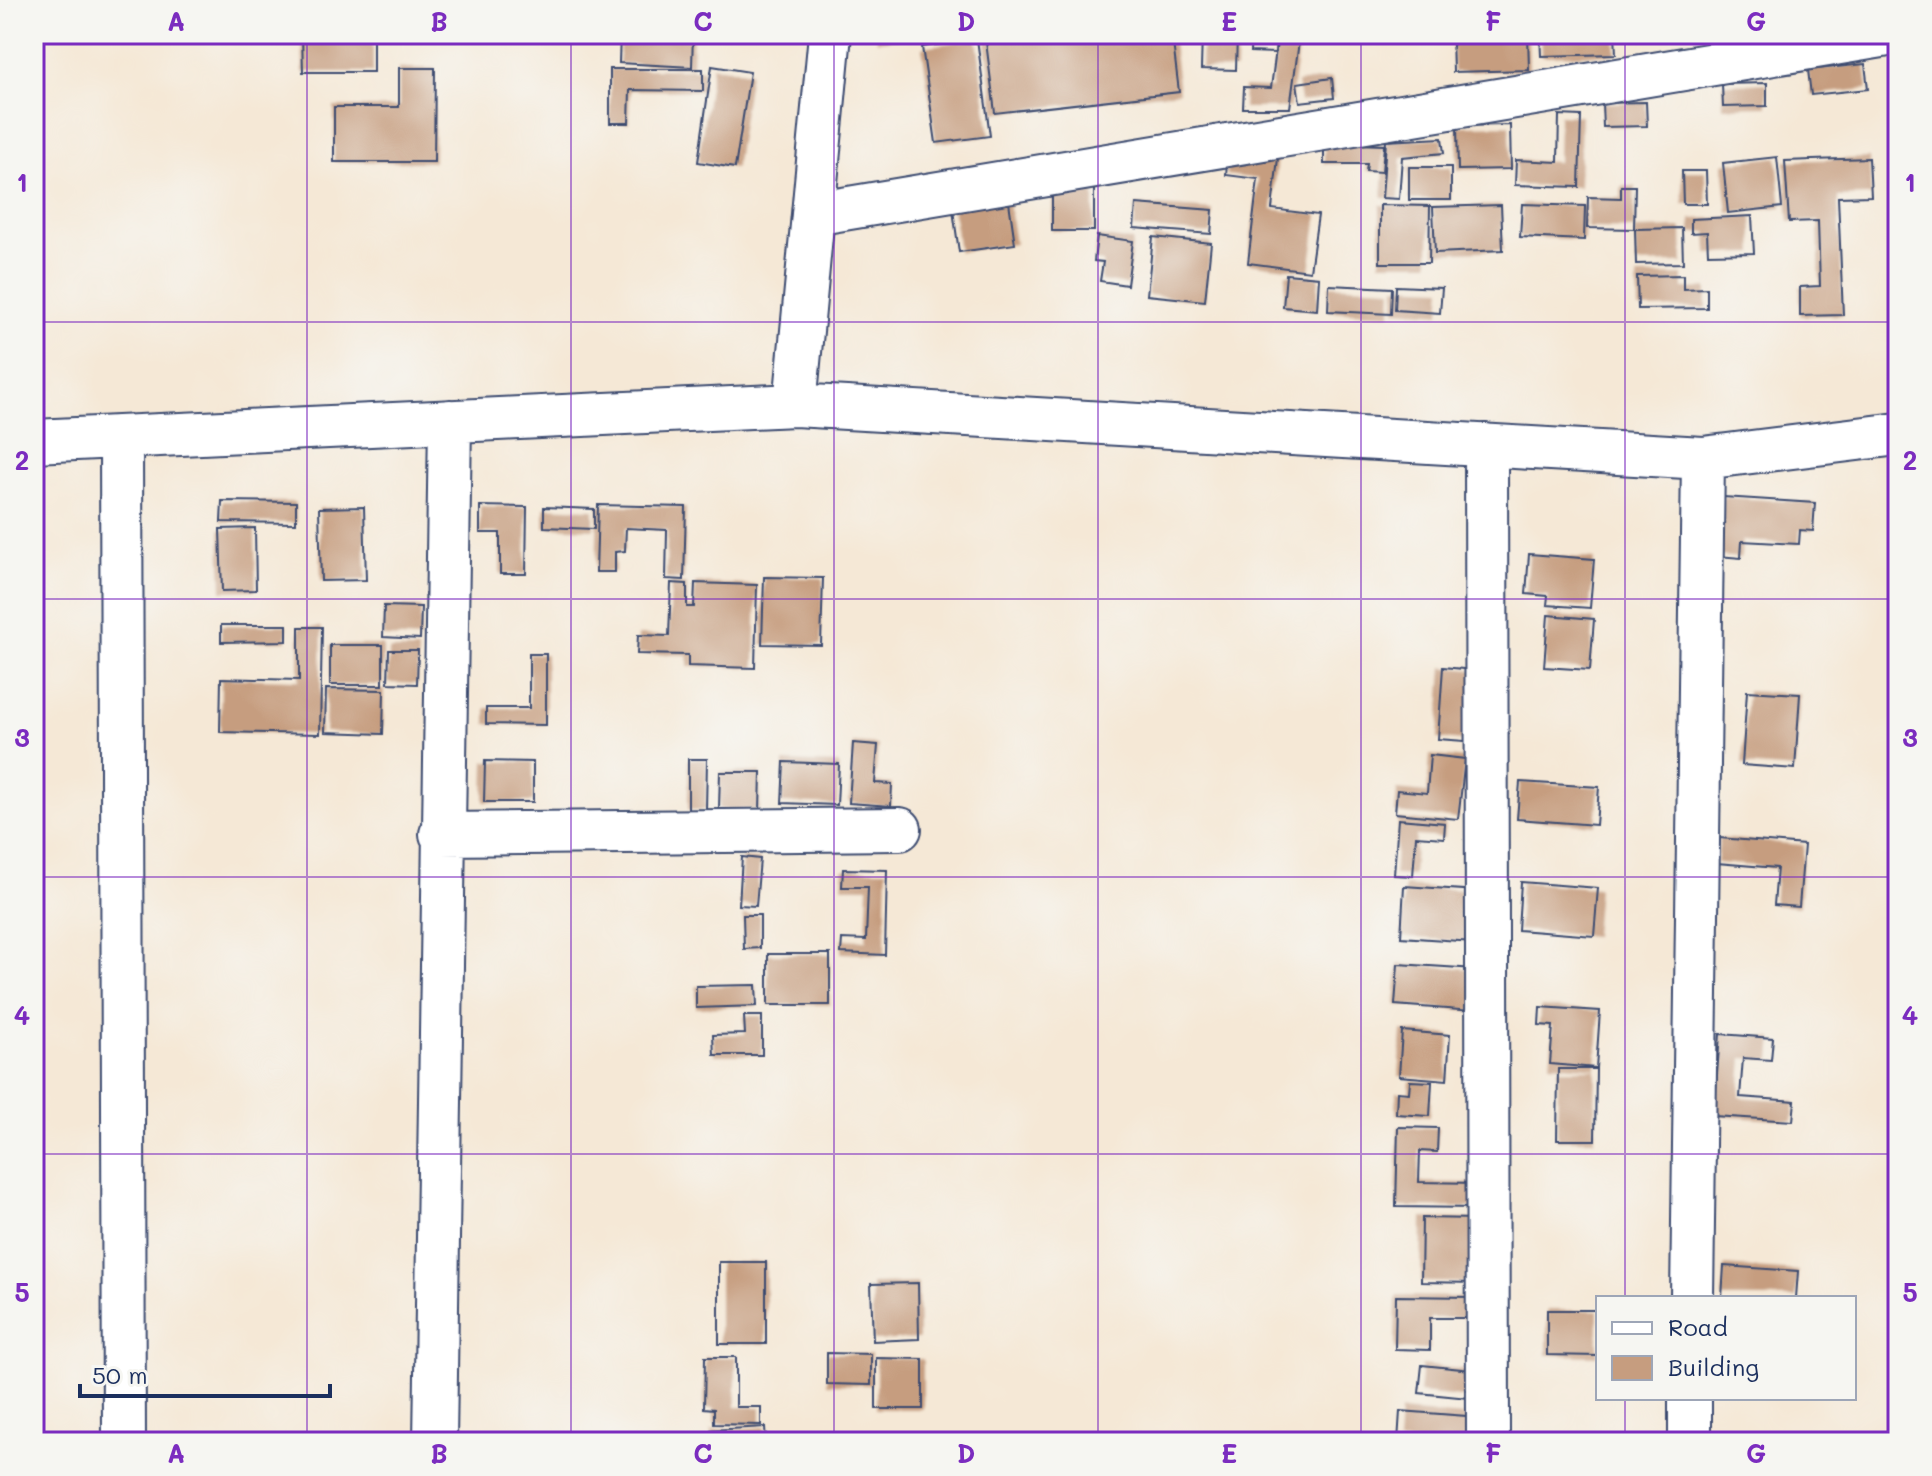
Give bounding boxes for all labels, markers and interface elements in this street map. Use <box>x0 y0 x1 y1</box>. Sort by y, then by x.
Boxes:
text: A <box>167 4 185 38</box>
text: B <box>430 4 448 38</box>
text: C <box>693 4 713 38</box>
text: D <box>957 4 975 38</box>
text: E <box>1221 4 1237 38</box>
text: F <box>1485 4 1501 38</box>
text: G <box>1746 4 1766 38</box>
text: 1 <box>16 165 28 199</box>
text: 1 <box>1904 165 1916 199</box>
text: 2 <box>15 443 29 477</box>
text: 2 <box>1903 443 1917 477</box>
text: 3 <box>14 720 30 754</box>
text: 3 <box>1902 720 1918 754</box>
text: 4 <box>14 998 30 1032</box>
text: 4 <box>1902 998 1918 1032</box>
text: 5 <box>14 1275 30 1309</box>
text: 5 <box>1902 1275 1918 1309</box>
legend <box>1596 1296 1856 1400</box>
text: Road <box>1668 1311 1728 1342</box>
scale bar <box>80 1348 330 1398</box>
text: Building <box>1668 1351 1759 1382</box>
text: 50 m <box>92 1359 148 1390</box>
text: A <box>167 1436 185 1470</box>
text: B <box>430 1436 448 1470</box>
text: C <box>693 1436 713 1470</box>
text: D <box>957 1436 975 1470</box>
text: E <box>1221 1436 1237 1470</box>
text: F <box>1485 1436 1501 1470</box>
text: G <box>1746 1436 1766 1470</box>

